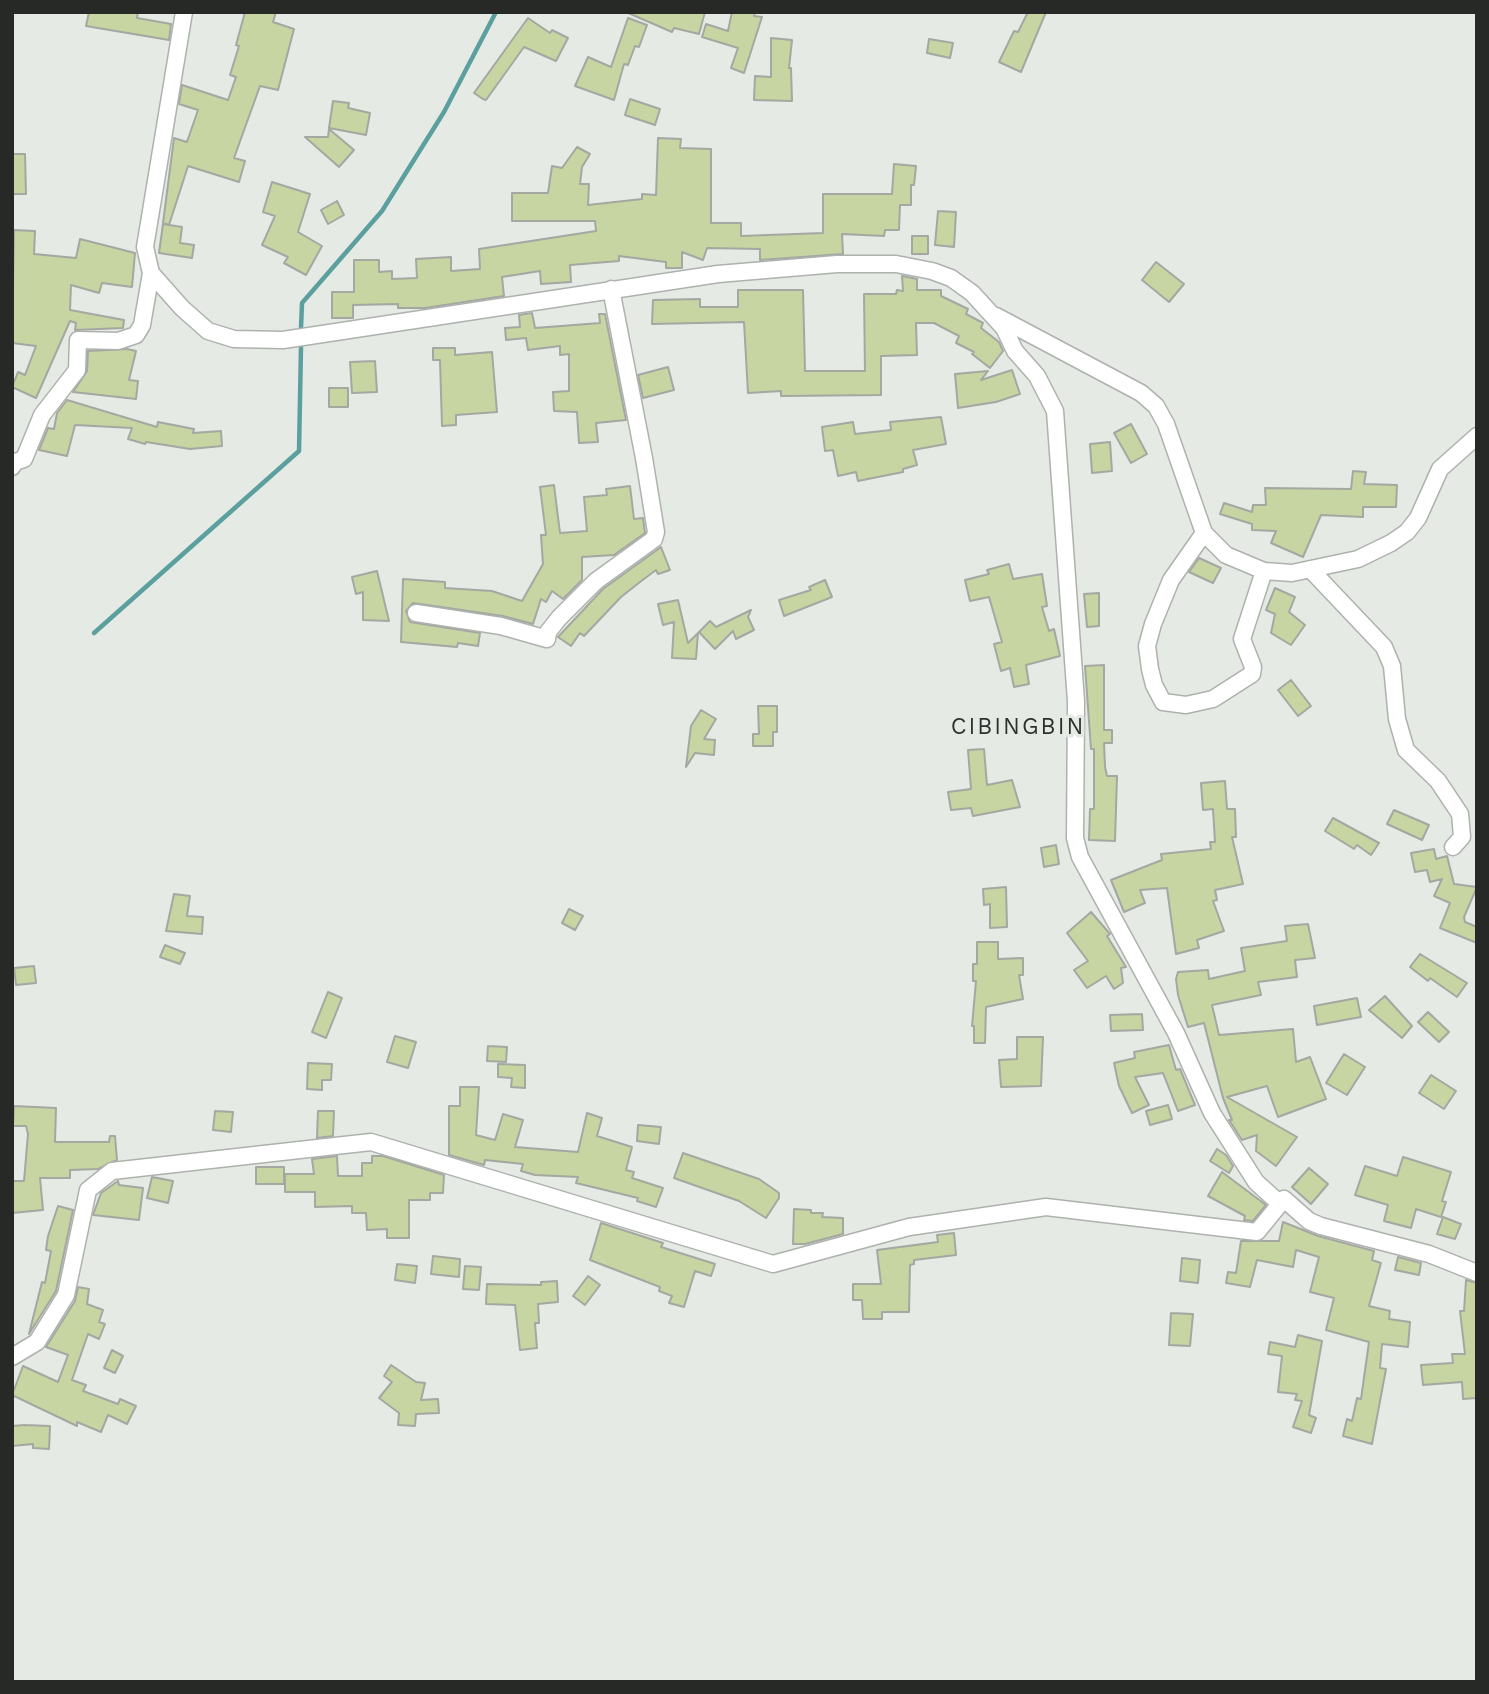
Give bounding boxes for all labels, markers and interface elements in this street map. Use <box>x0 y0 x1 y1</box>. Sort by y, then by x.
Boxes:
district label: CIBINGBIN <box>952 713 1084 741</box>

